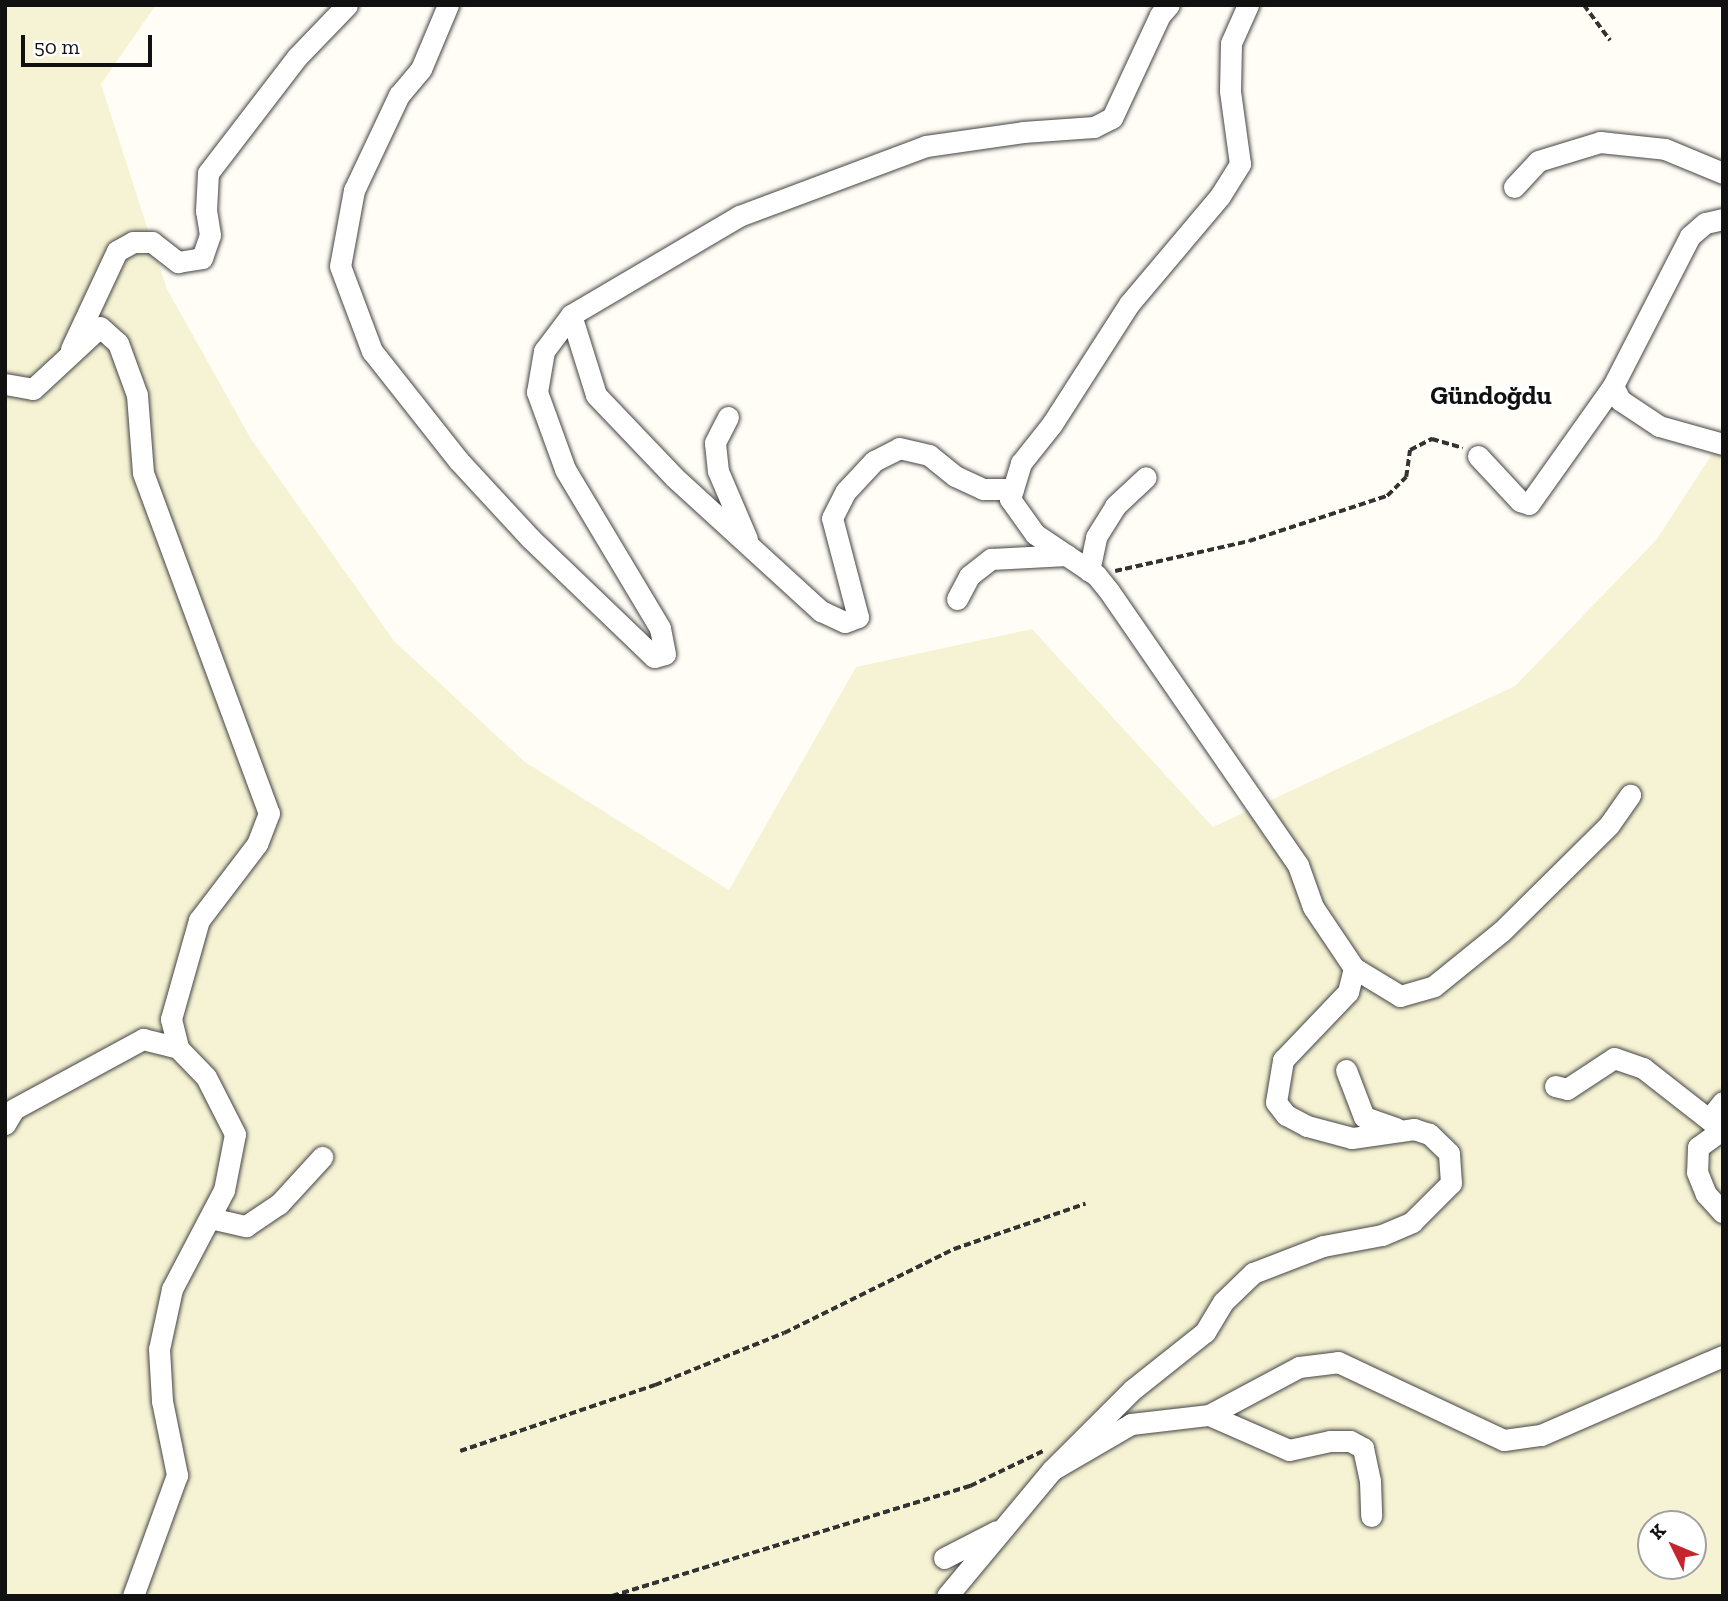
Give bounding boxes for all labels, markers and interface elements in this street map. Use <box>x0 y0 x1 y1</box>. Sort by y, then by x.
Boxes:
scale bar <box>24 21 156 65</box>
text: 50 m <box>34 34 80 59</box>
district label: Gündoğdu <box>1430 380 1552 412</box>
north arrow <box>1637 1510 1707 1580</box>
text: K <box>1645 1519 1671 1544</box>

